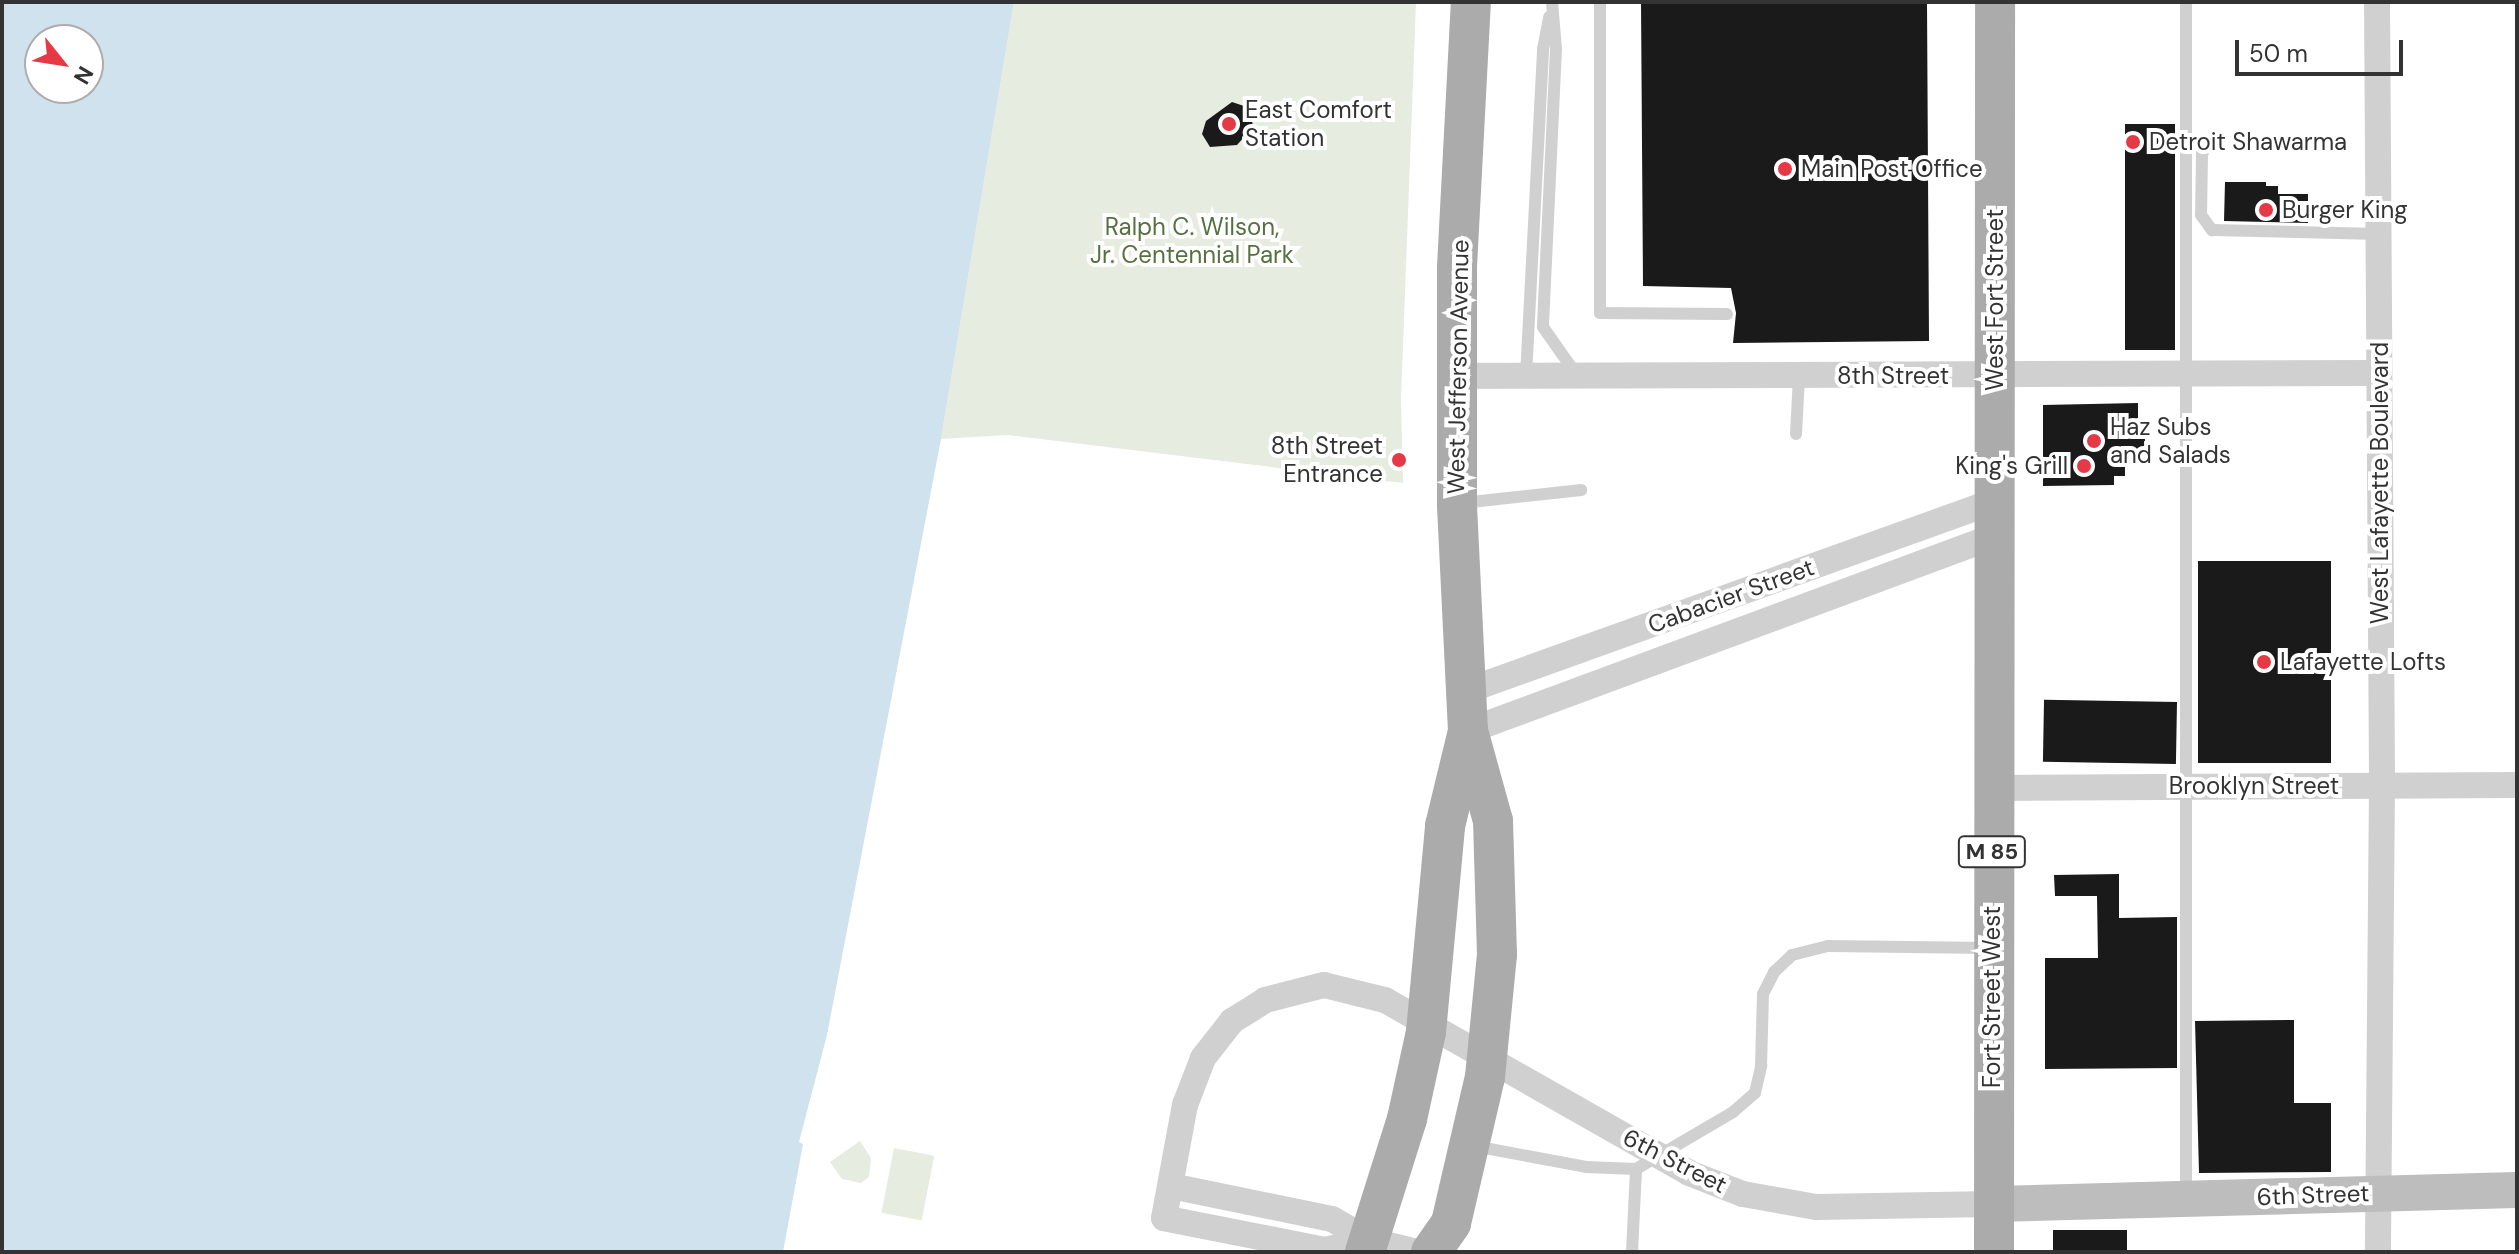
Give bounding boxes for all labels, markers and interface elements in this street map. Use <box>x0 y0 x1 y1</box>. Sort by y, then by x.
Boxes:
north arrow <box>24 24 104 104</box>
scale bar <box>2239 24 2407 74</box>
text: 50 m <box>2249 38 2308 69</box>
text: N <box>67 61 100 89</box>
place label: East Comfort Station <box>1245 96 1392 152</box>
marker: East Comfort Station <box>1220 115 1238 133</box>
place label: Detroit Shawarma <box>2149 128 2347 156</box>
marker: Detroit Shawarma <box>2124 133 2142 151</box>
place label: Main Post Office <box>1801 155 1983 183</box>
marker: Main Post Office <box>1776 160 1794 178</box>
place label: Burger King <box>2282 196 2408 224</box>
marker: Burger King <box>2257 201 2275 219</box>
street label: West Fort Street <box>1981 209 2009 391</box>
park label: Ralph C. Wilson, Jr. Centennial Park <box>1090 213 1294 269</box>
street label: West Jefferson Avenue <box>1441 239 1475 495</box>
street label: West Lafayette Boulevard <box>2366 342 2394 624</box>
street label: 8th Street <box>1837 362 1949 390</box>
place label: Haz Subs and Salads <box>2110 413 2231 469</box>
place label: 8th Street Entrance <box>1271 432 1383 488</box>
marker: Haz Subs and Salads <box>2085 432 2103 450</box>
marker: 8th Street Entrance <box>1390 451 1408 469</box>
place label: King's Grill <box>1955 452 2068 480</box>
marker: King's Grill <box>2075 457 2093 475</box>
street label: Cabacier Street <box>1644 553 1818 639</box>
place label: Lafayette Lofts <box>2280 648 2446 676</box>
marker: Lafayette Lofts <box>2255 653 2273 671</box>
street label: Brooklyn Street <box>2169 772 2339 800</box>
road number: M 85 <box>1956 834 2028 870</box>
street label: Fort Street West <box>1978 906 2006 1088</box>
street label: 6th Street <box>1618 1123 1732 1199</box>
street label: 6th Street <box>2256 1179 2370 1211</box>

